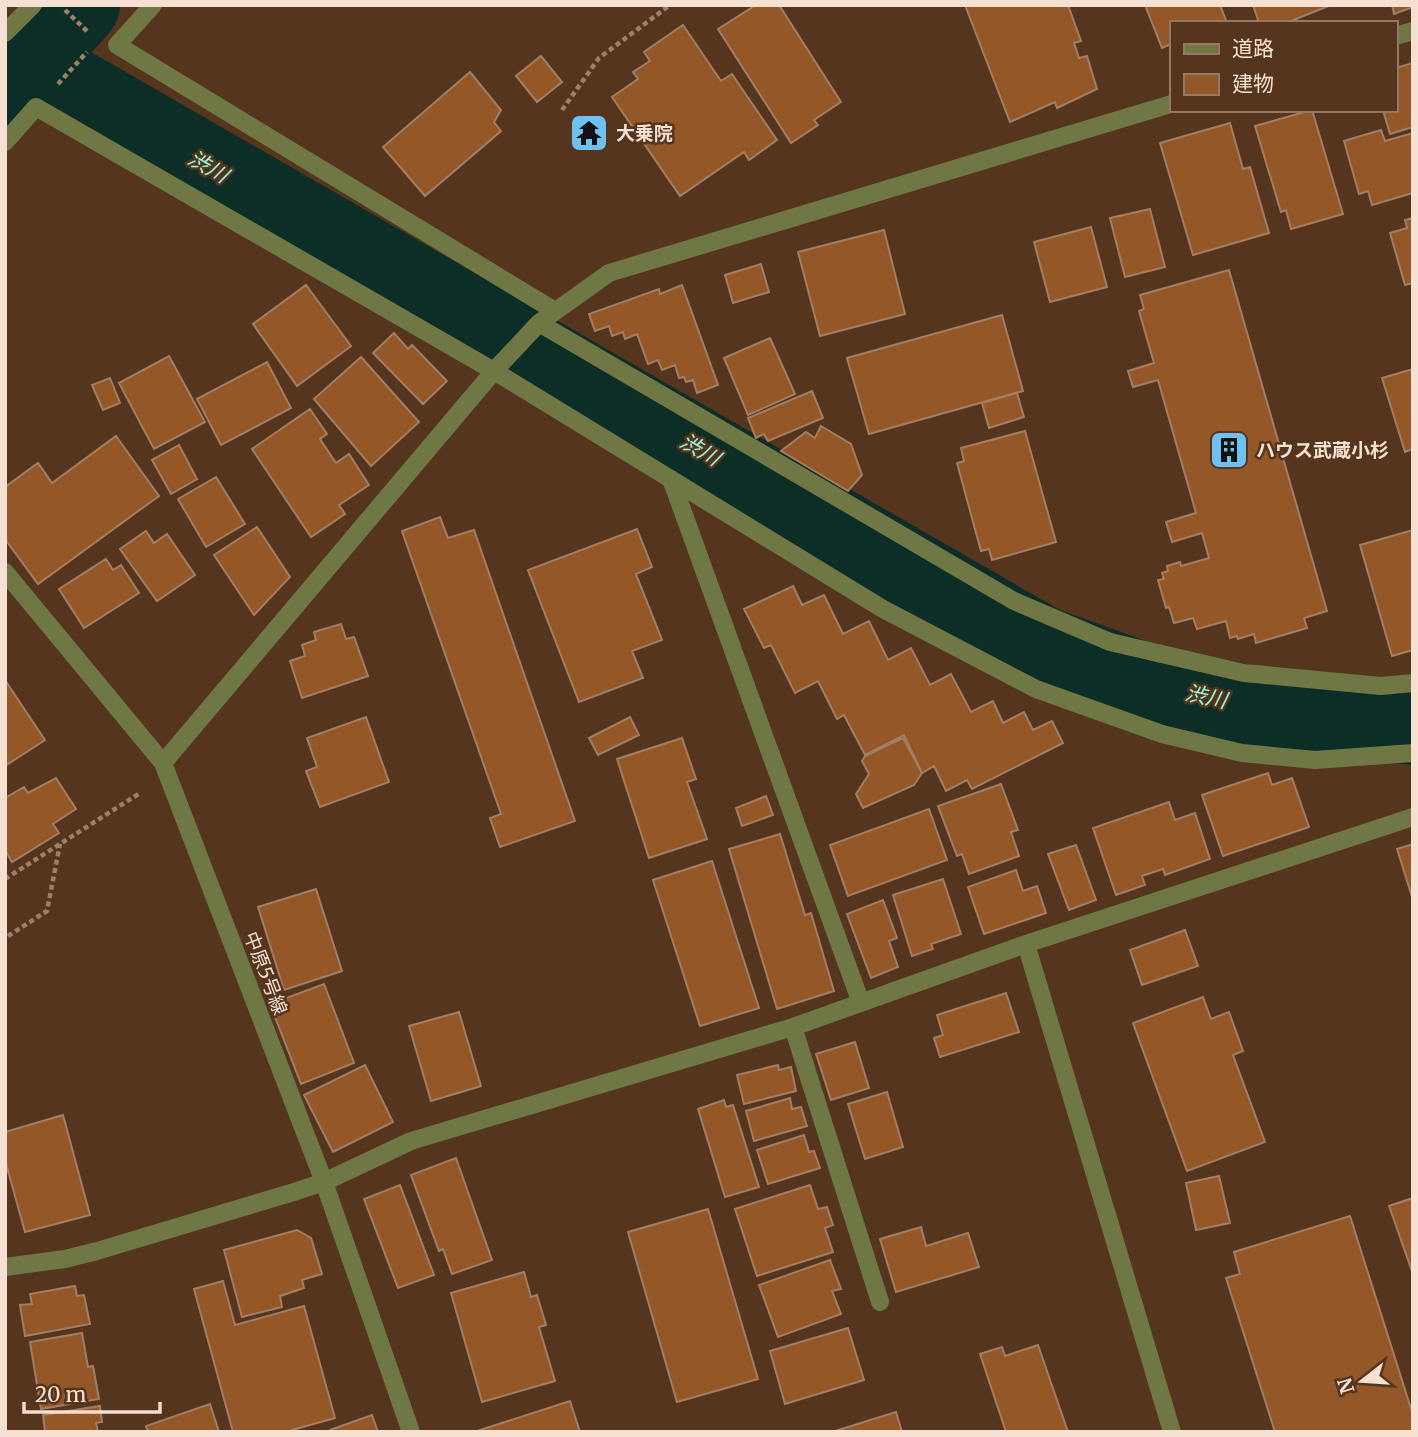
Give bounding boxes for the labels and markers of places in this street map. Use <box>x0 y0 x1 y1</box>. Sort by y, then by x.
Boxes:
temple icon: 大乗院 <box>568 112 610 154</box>
place label: 大乗院 <box>616 121 673 145</box>
building icon: ハウス武蔵小杉 <box>1208 429 1250 471</box>
place label: ハウス武蔵小杉 <box>1256 438 1389 462</box>

